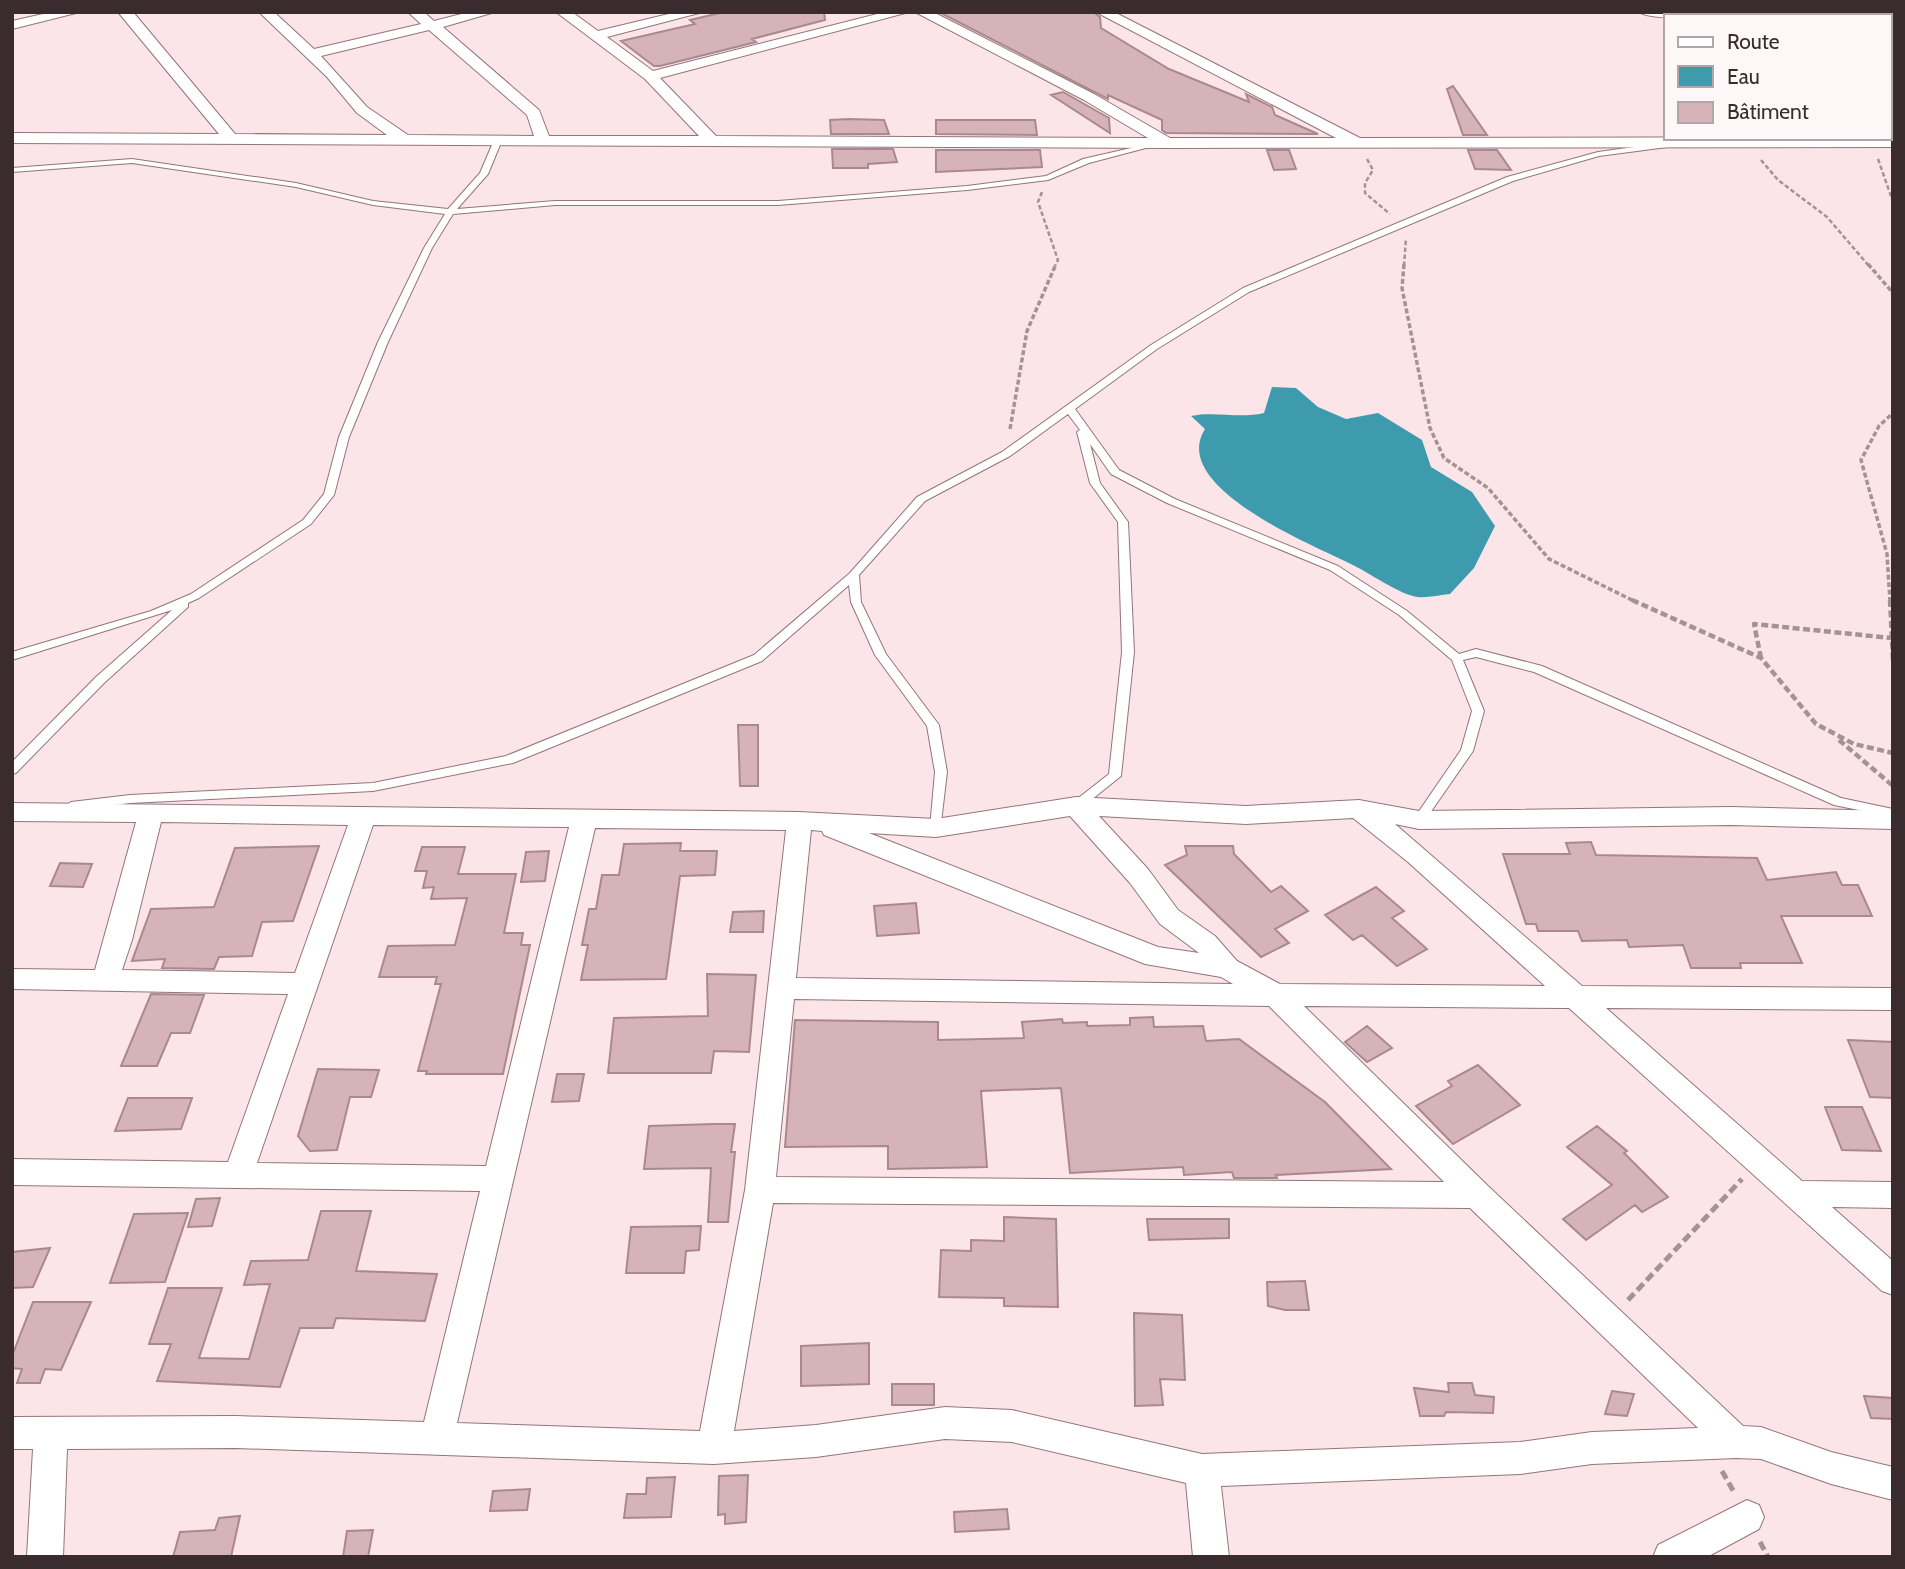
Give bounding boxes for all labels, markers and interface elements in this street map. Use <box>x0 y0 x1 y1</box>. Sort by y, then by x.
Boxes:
legend <box>1664 14 1891 140</box>
text: Route <box>1727 29 1780 54</box>
text: Eau <box>1727 64 1760 89</box>
text: Bâtiment <box>1727 99 1809 124</box>

